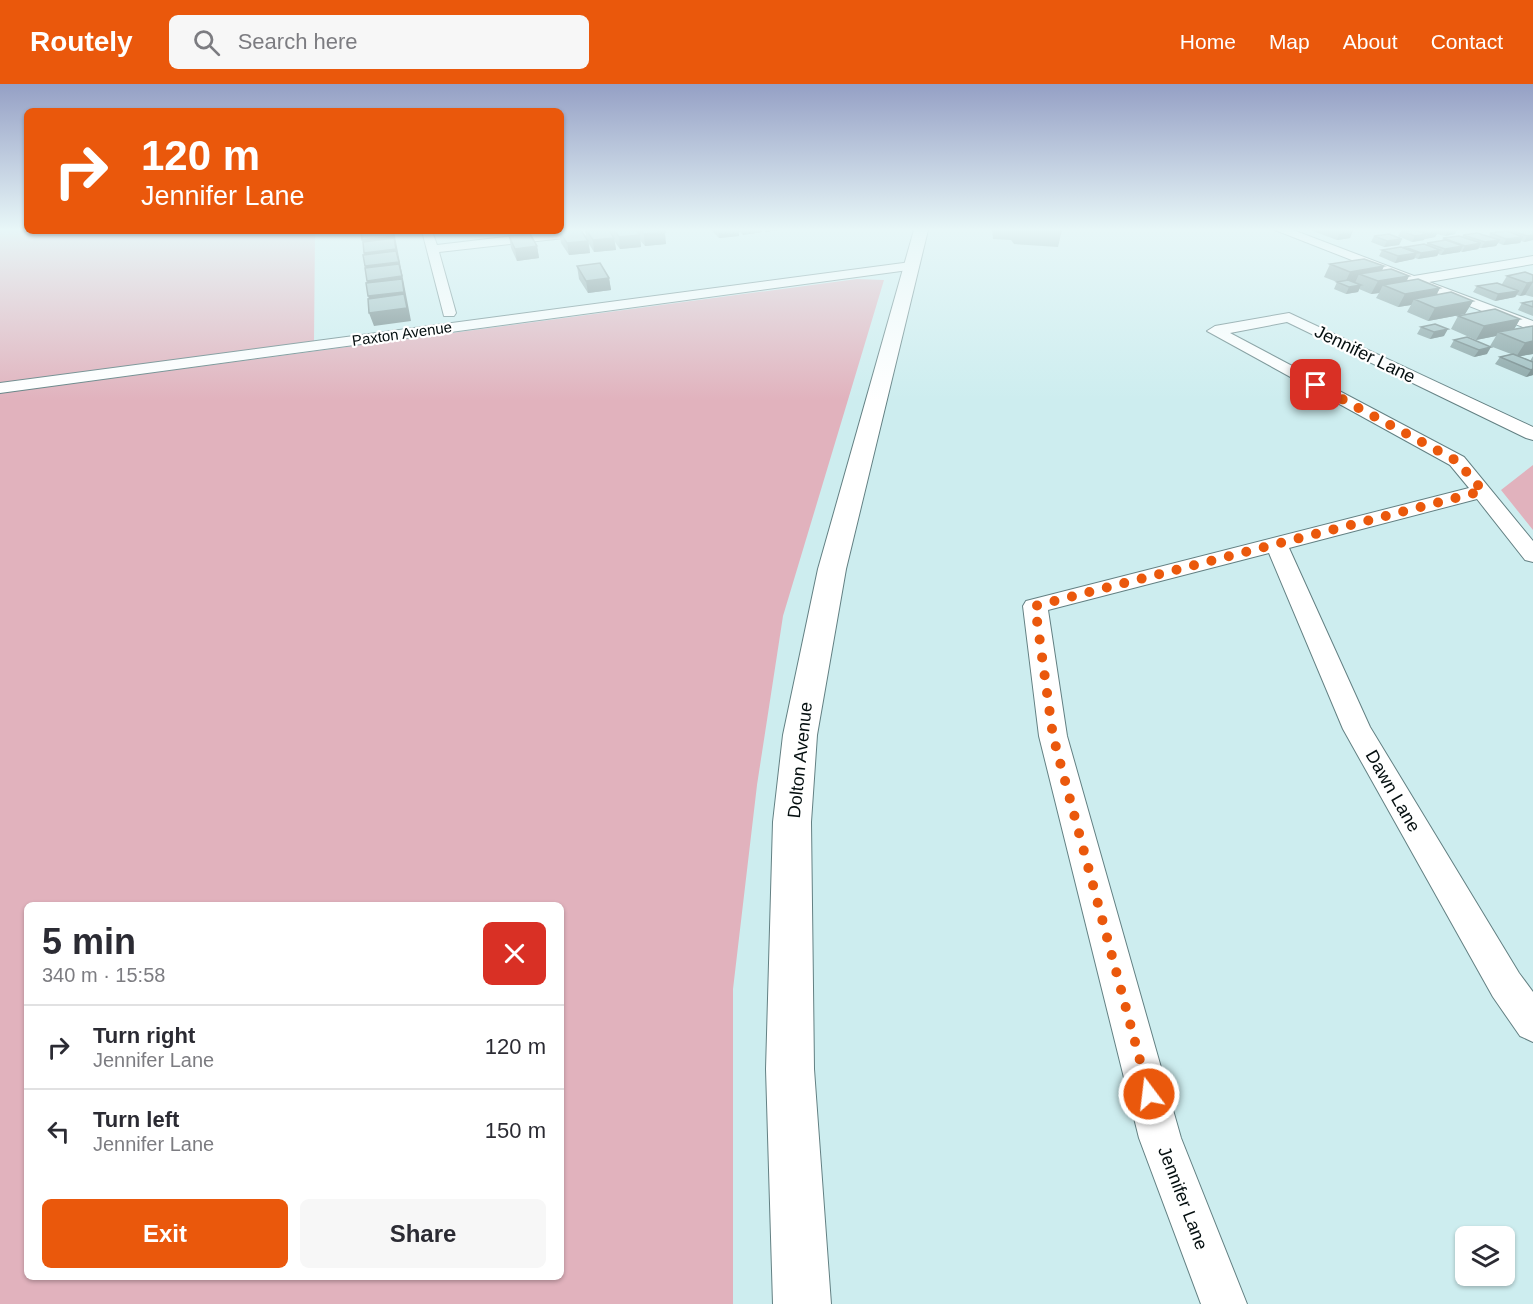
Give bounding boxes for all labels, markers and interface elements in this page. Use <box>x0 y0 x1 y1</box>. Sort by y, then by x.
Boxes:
search box <box>169 15 589 69</box>
text: Routely <box>30 26 133 57</box>
icon: search <box>190 26 223 59</box>
text: Search here <box>238 29 358 54</box>
text: Home <box>1180 30 1236 53</box>
text: Map <box>1269 30 1310 53</box>
text: About <box>1343 30 1398 53</box>
text: Contact <box>1431 30 1503 53</box>
icon: right <box>42 132 120 210</box>
text: 120 m <box>141 132 260 179</box>
text: Jennifer Lane <box>141 181 305 211</box>
street label: Paxton Avenue <box>351 318 453 349</box>
street label: Jennifer Lane <box>1312 321 1418 387</box>
pin <box>1290 359 1341 410</box>
icon: arrive <box>1299 368 1332 401</box>
street label: Dolton Avenue <box>784 701 816 819</box>
street label: Dawn Lane <box>1362 747 1424 835</box>
text: 5 min <box>42 921 136 962</box>
button: close <box>483 922 546 985</box>
text: 340 m · 15:58 <box>42 964 165 986</box>
text: Turn right <box>93 1023 195 1048</box>
icon: right <box>42 1031 75 1064</box>
text: 120 m <box>485 1034 546 1059</box>
text: Jennifer Lane <box>93 1049 214 1071</box>
position arrow <box>1117 1062 1181 1126</box>
text: Turn left <box>93 1107 179 1132</box>
icon: left <box>42 1115 75 1148</box>
text: 150 m <box>485 1118 546 1143</box>
text: Jennifer Lane <box>93 1133 214 1155</box>
street label: Jennifer Lane <box>1154 1143 1212 1253</box>
button: Exit <box>42 1199 288 1268</box>
button: Share <box>300 1199 546 1268</box>
map controls <box>1455 1226 1515 1286</box>
button: layers <box>1455 1226 1515 1286</box>

